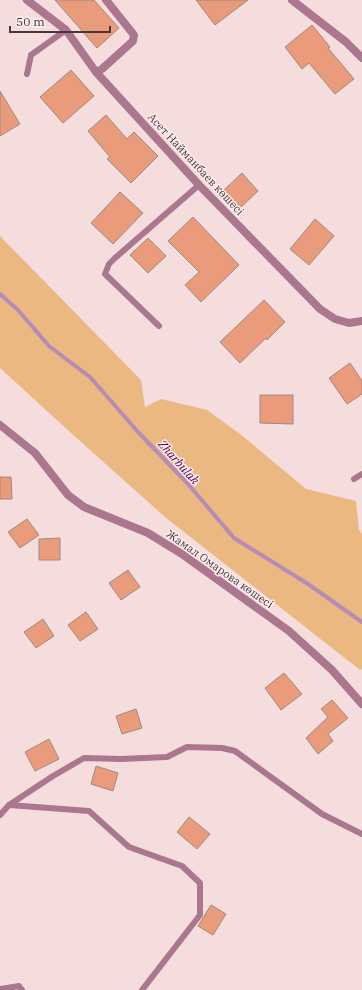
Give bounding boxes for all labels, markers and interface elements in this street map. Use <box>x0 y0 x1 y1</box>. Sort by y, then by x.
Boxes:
scale bar <box>10 8 110 34</box>
text: 50 m <box>16 14 45 29</box>
street label: Асет Найманбаев көшесі <box>145 110 247 218</box>
water label: Zharbulak <box>155 436 203 488</box>
street label: Жамал Омарова көшесі <box>164 527 277 612</box>

